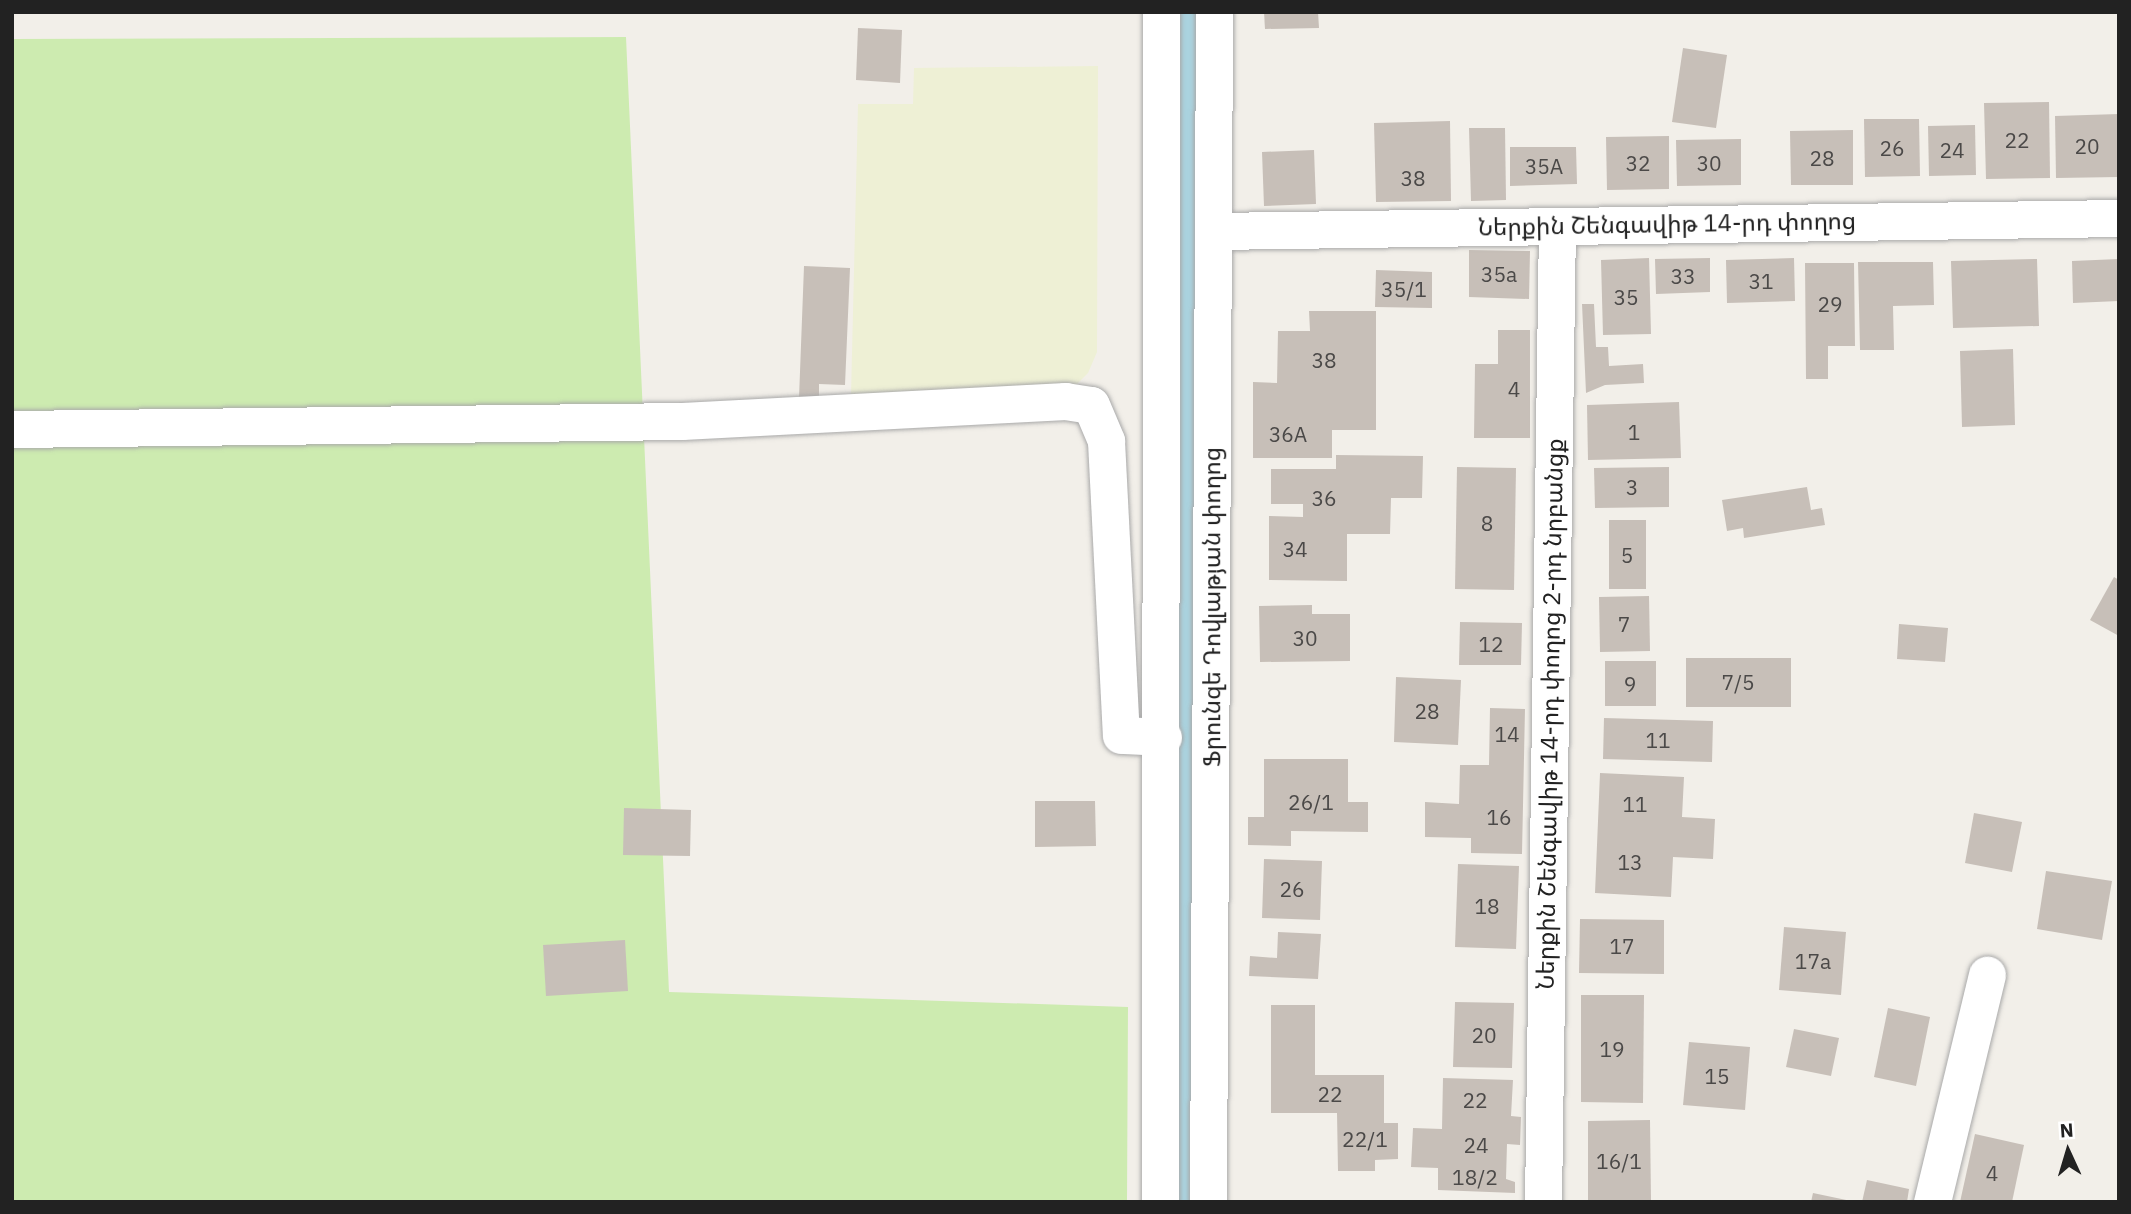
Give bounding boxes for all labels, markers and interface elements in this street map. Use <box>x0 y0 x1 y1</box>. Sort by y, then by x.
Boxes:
house number: 22 <box>2004 127 2030 153</box>
house number: 20 <box>2074 133 2100 159</box>
house number: 26 <box>1879 135 1905 161</box>
house number: 24 <box>1939 137 1965 163</box>
house number: 28 <box>1809 145 1835 171</box>
house number: 32 <box>1625 150 1651 176</box>
house number: 30 <box>1696 150 1722 176</box>
house number: 35A <box>1525 153 1563 179</box>
house number: 38 <box>1400 165 1426 191</box>
street label: Ներքին Շենգավիթ 14-րդ փողոց <box>1478 206 1856 242</box>
house number: 35a <box>1481 261 1517 287</box>
house number: 33 <box>1670 263 1696 289</box>
house number: 31 <box>1748 268 1774 294</box>
house number: 35/1 <box>1381 276 1427 302</box>
house number: 35 <box>1613 284 1639 310</box>
house number: 29 <box>1817 291 1843 317</box>
house number: 38 <box>1311 347 1337 373</box>
house number: 4 <box>1508 376 1520 402</box>
house number: 1 <box>1628 419 1640 445</box>
house number: 36A <box>1269 421 1307 447</box>
street label: Ներքին Շենգավիթ 14-րդ փողոց 2-րդ նրբանցք <box>1531 438 1569 990</box>
street label: Ֆրունզե Դովլաթյան փողոց <box>1198 447 1226 767</box>
house number: 3 <box>1626 474 1638 500</box>
house number: 36 <box>1311 485 1337 511</box>
house number: 8 <box>1481 510 1493 536</box>
house number: 34 <box>1282 536 1308 562</box>
house number: 5 <box>1621 542 1633 568</box>
house number: 7 <box>1618 611 1630 637</box>
house number: 30 <box>1292 625 1318 651</box>
house number: 12 <box>1478 631 1504 657</box>
house number: 7/5 <box>1721 669 1755 695</box>
house number: 9 <box>1624 671 1636 697</box>
house number: 28 <box>1414 698 1440 724</box>
house number: 14 <box>1494 721 1520 747</box>
house number: 11 <box>1645 727 1671 753</box>
house number: 26/1 <box>1288 789 1334 815</box>
house number: 11 <box>1622 791 1648 817</box>
house number: 16 <box>1486 804 1512 830</box>
house number: 13 <box>1617 849 1643 875</box>
house number: 26 <box>1279 876 1305 902</box>
house number: 18 <box>1474 893 1500 919</box>
house number: 17 <box>1609 933 1635 959</box>
house number: 17a <box>1795 948 1831 974</box>
house number: 20 <box>1471 1022 1497 1048</box>
house number: 19 <box>1599 1036 1625 1062</box>
house number: 15 <box>1704 1063 1730 1089</box>
house number: 22 <box>1317 1081 1343 1107</box>
house number: 22 <box>1462 1087 1488 1113</box>
north arrow <box>2033 1116 2103 1186</box>
text: N <box>2059 1118 2074 1143</box>
house number: 22/1 <box>1342 1126 1388 1152</box>
house number: 24 <box>1463 1132 1489 1158</box>
house number: 16/1 <box>1596 1148 1642 1174</box>
house number: 4 <box>1986 1160 1998 1186</box>
house number: 18/2 <box>1452 1164 1498 1190</box>

